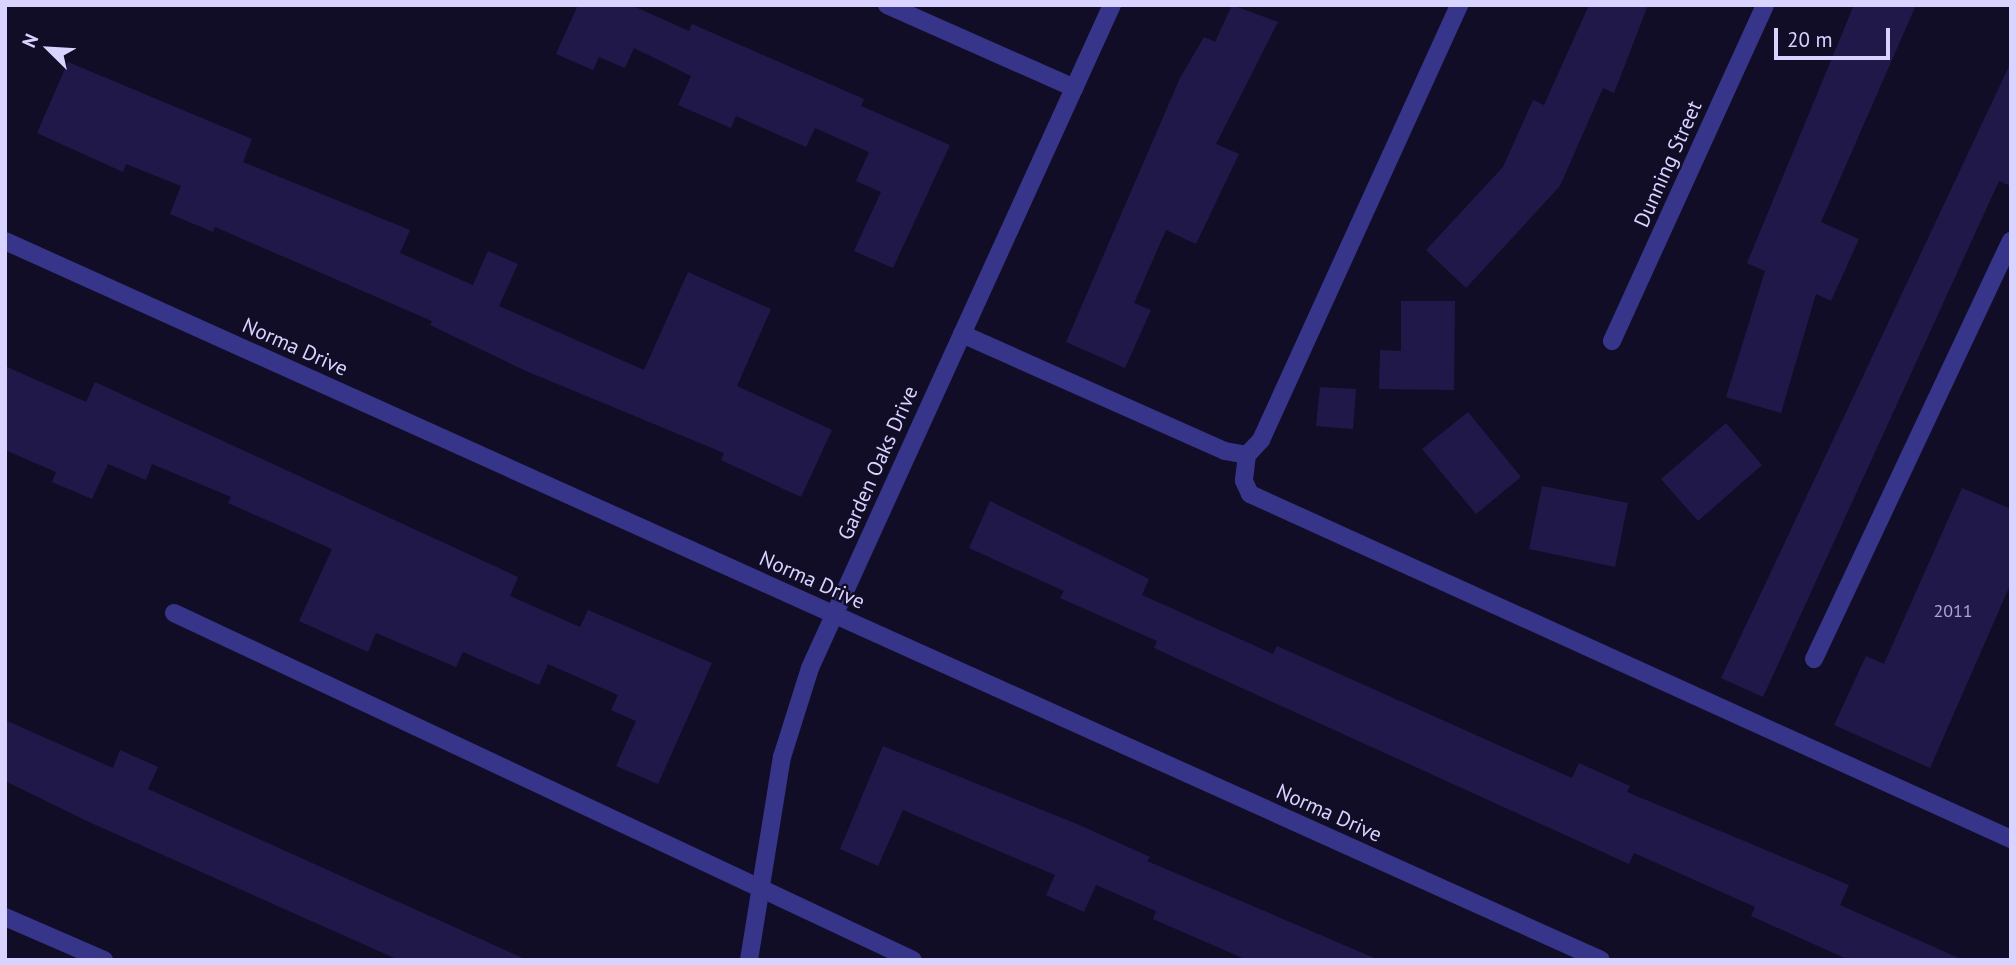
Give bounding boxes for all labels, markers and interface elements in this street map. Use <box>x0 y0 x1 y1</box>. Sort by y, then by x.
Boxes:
north arrow <box>14 14 84 84</box>
scale bar <box>1778 14 1894 58</box>
text: 20 m <box>1787 26 1833 53</box>
text: N <box>16 30 43 51</box>
street label: Dunning Street <box>1629 97 1707 231</box>
street label: Norma Drive <box>238 313 352 381</box>
street label: Garden Oaks Drive <box>833 382 923 544</box>
street label: Norma Drive <box>755 546 869 614</box>
house number: 2011 <box>1933 600 1973 622</box>
street label: Norma Drive <box>1272 779 1386 847</box>

